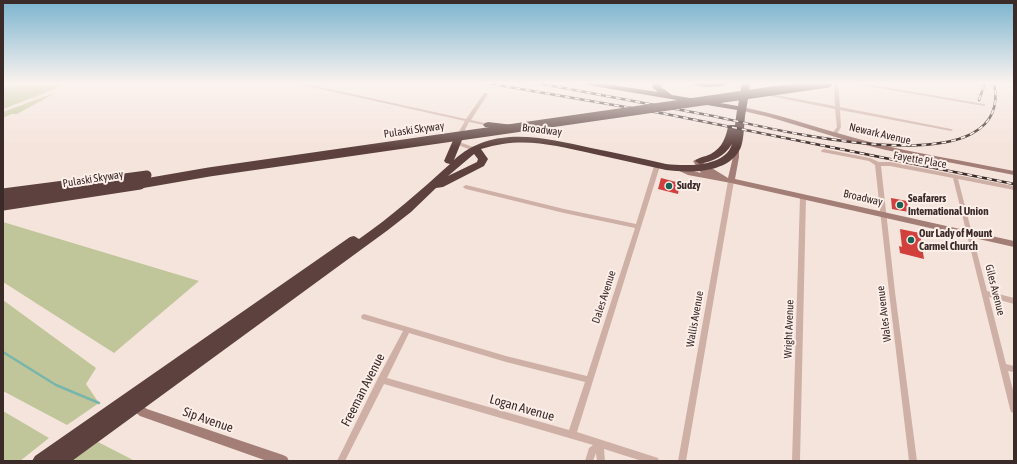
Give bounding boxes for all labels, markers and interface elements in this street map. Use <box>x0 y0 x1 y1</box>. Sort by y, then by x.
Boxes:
street label: Pulaski Skyway <box>383 119 445 141</box>
street label: Newark Avenue <box>848 120 912 148</box>
street label: Broadway <box>521 121 563 139</box>
street label: Fayette Place <box>892 149 948 171</box>
street label: Pulaski Skyway <box>62 168 124 190</box>
place label: Sudzy <box>677 179 701 193</box>
marker: Sudzy <box>664 181 674 191</box>
street label: Broadway <box>842 187 884 209</box>
place label: Seafarers International Union <box>908 192 988 218</box>
marker: Seafarers International Union <box>895 200 905 210</box>
place label: Our Lady of Mount Carmel Church <box>919 227 992 253</box>
marker: Our Lady of Mount Carmel Church <box>906 235 916 245</box>
street label: Giles Avenue <box>982 263 1008 317</box>
street label: Dales Avenue <box>589 269 619 325</box>
street label: Wales Avenue <box>874 285 894 343</box>
street label: Wallis Avenue <box>684 290 706 348</box>
street label: Wright Avenue <box>781 299 797 359</box>
street label: Freeman Avenue <box>338 351 388 429</box>
street label: Logan Avenue <box>488 391 556 425</box>
street label: Sip Avenue <box>181 404 235 436</box>

